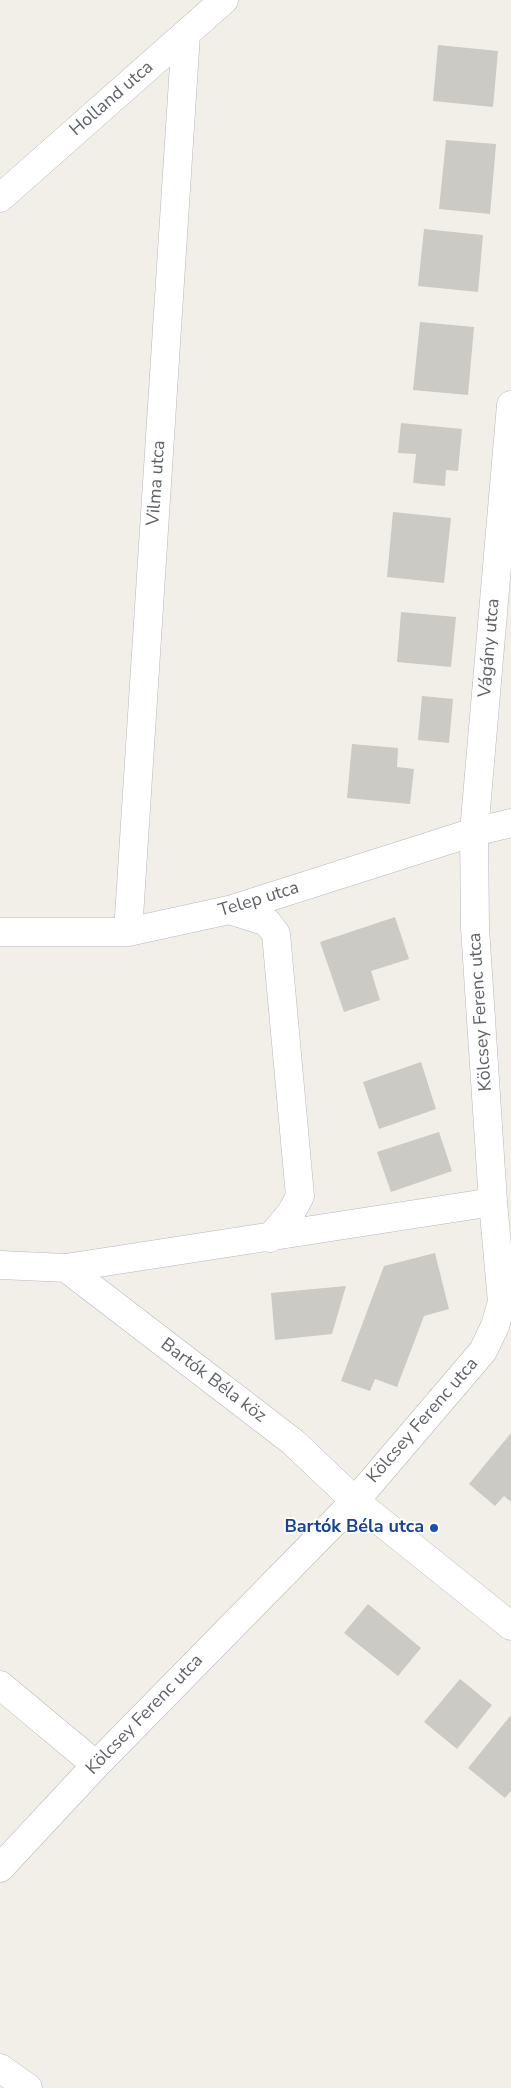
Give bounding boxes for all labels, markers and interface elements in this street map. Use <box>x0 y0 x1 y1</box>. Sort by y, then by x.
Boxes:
street label: Holland utca <box>66 57 158 141</box>
street label: Vilma utca <box>143 440 171 526</box>
street label: Vágány utca <box>475 598 505 698</box>
street label: Telep utca <box>216 878 302 922</box>
street label: Kölcsey Ferenc utca <box>465 932 497 1092</box>
street label: Bartók Béla köz <box>156 1334 270 1428</box>
street label: Kölcsey Ferenc utca <box>363 1354 483 1488</box>
place label: Bartók Béla utca <box>284 1517 424 1539</box>
marker: Bartók Béla utca <box>428 1522 440 1534</box>
street label: Kölcsey Ferenc utca <box>82 1650 208 1780</box>

